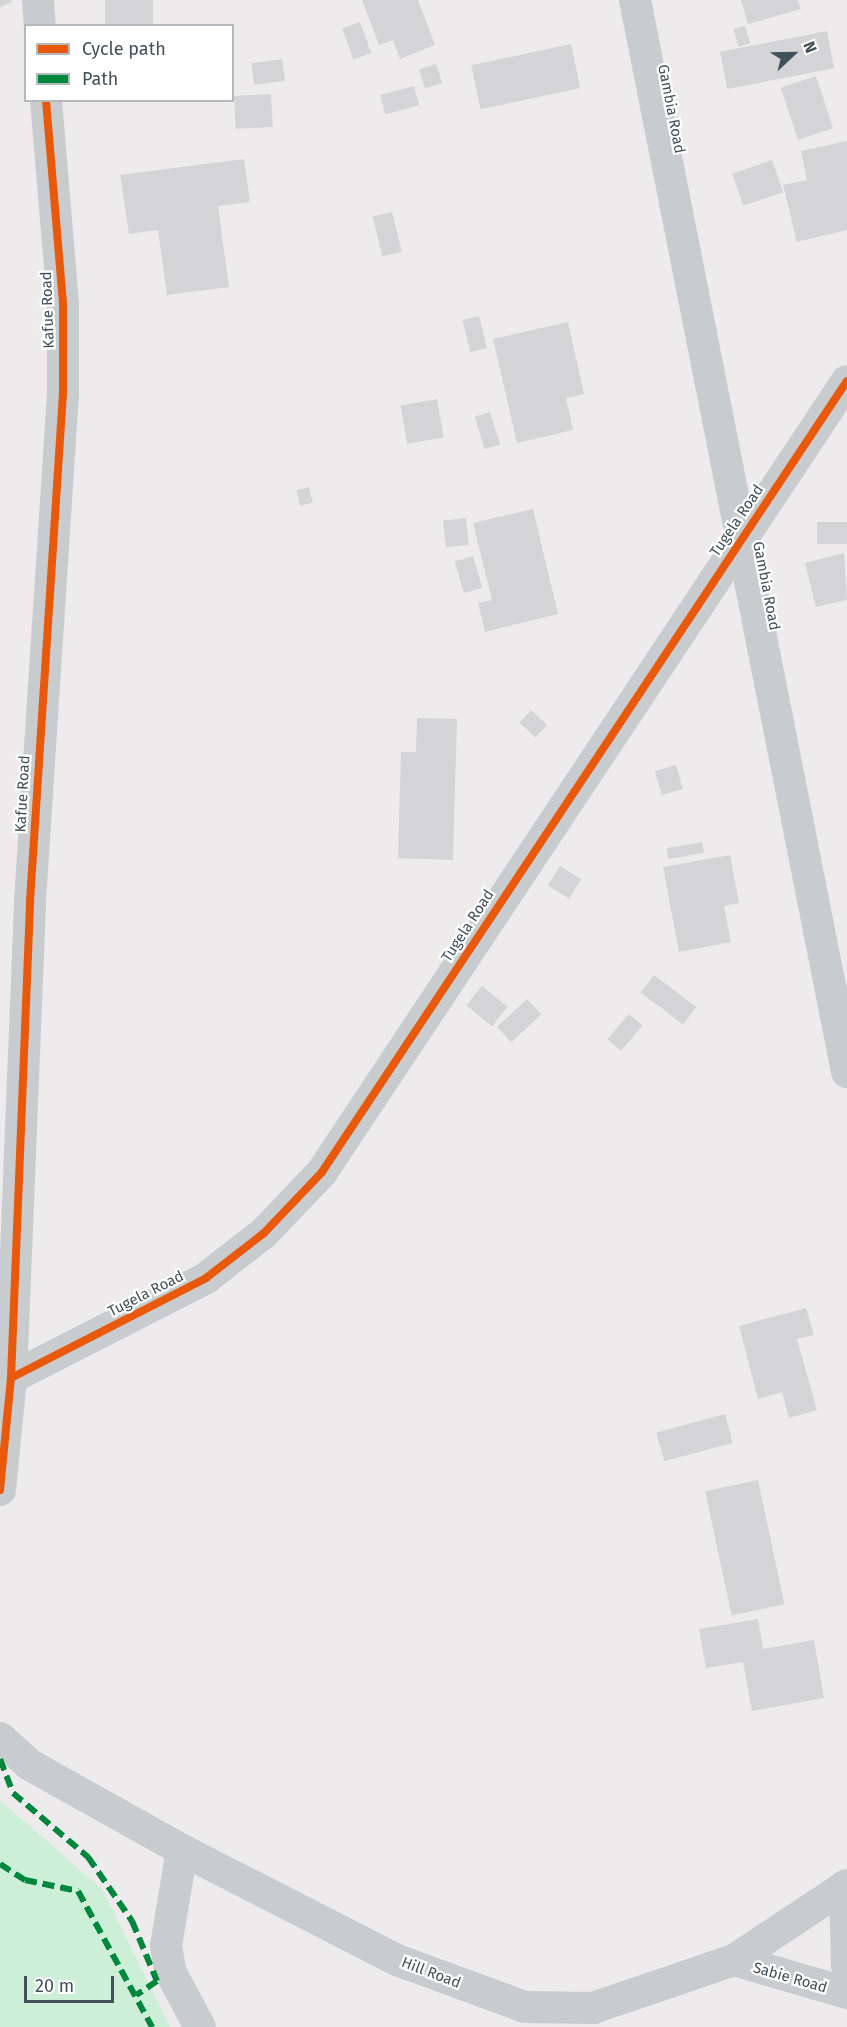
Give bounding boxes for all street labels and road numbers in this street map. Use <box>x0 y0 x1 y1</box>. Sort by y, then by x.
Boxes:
street label: Gambia Road <box>654 63 688 155</box>
street label: Kafue Road <box>38 271 58 349</box>
street label: Tugela Road <box>706 482 768 560</box>
street label: Gambia Road <box>749 540 783 632</box>
street label: Kafue Road <box>12 755 34 833</box>
street label: Tugela Road <box>438 886 498 966</box>
street label: Tugela Road <box>105 1267 187 1321</box>
street label: Hill Road <box>399 1954 463 1992</box>
street label: Sabie Road <box>751 1959 829 1997</box>

